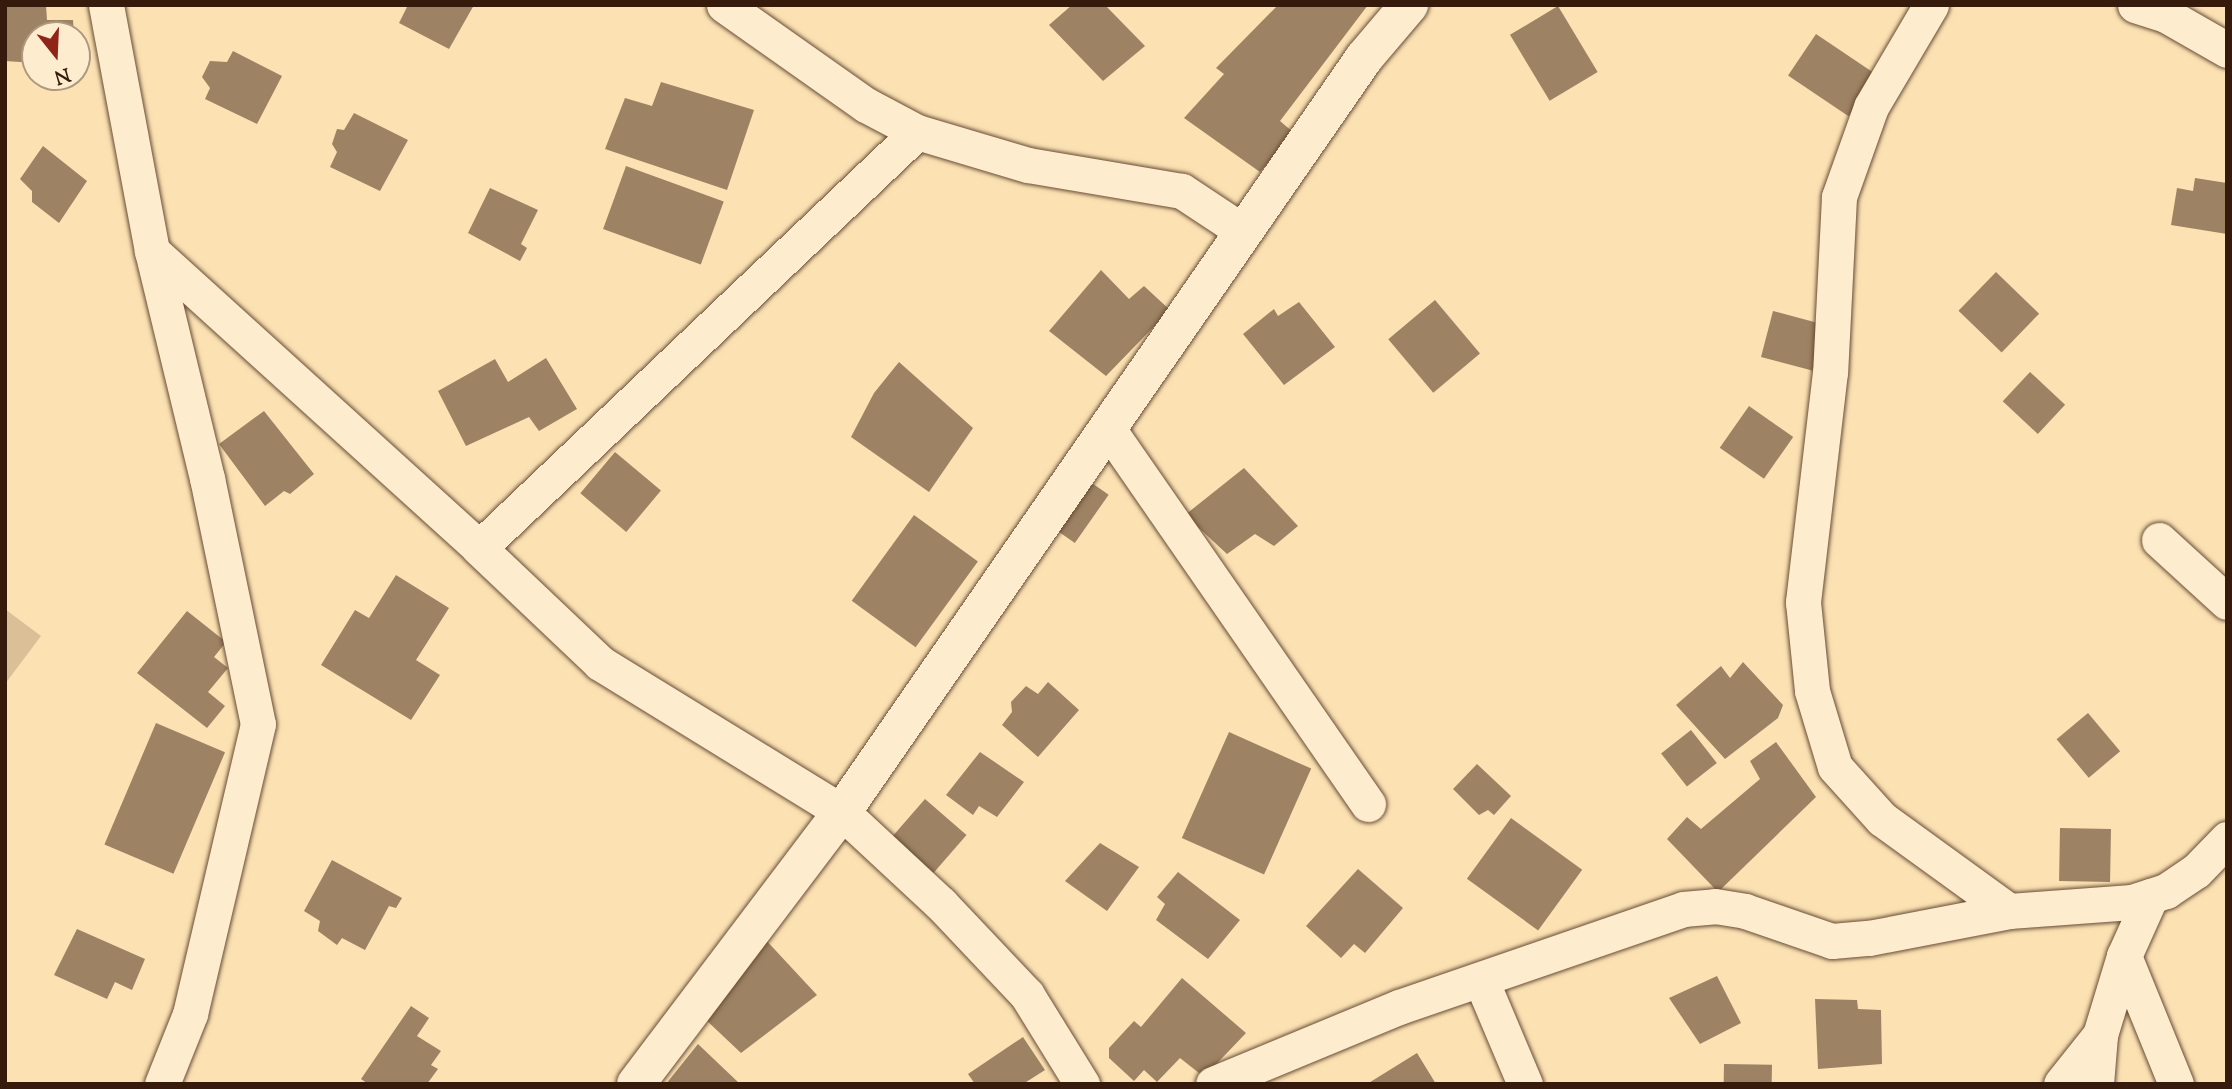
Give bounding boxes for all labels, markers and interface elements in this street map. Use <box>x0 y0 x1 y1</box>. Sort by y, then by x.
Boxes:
north arrow <box>21 21 91 91</box>
text: N <box>51 59 73 90</box>

